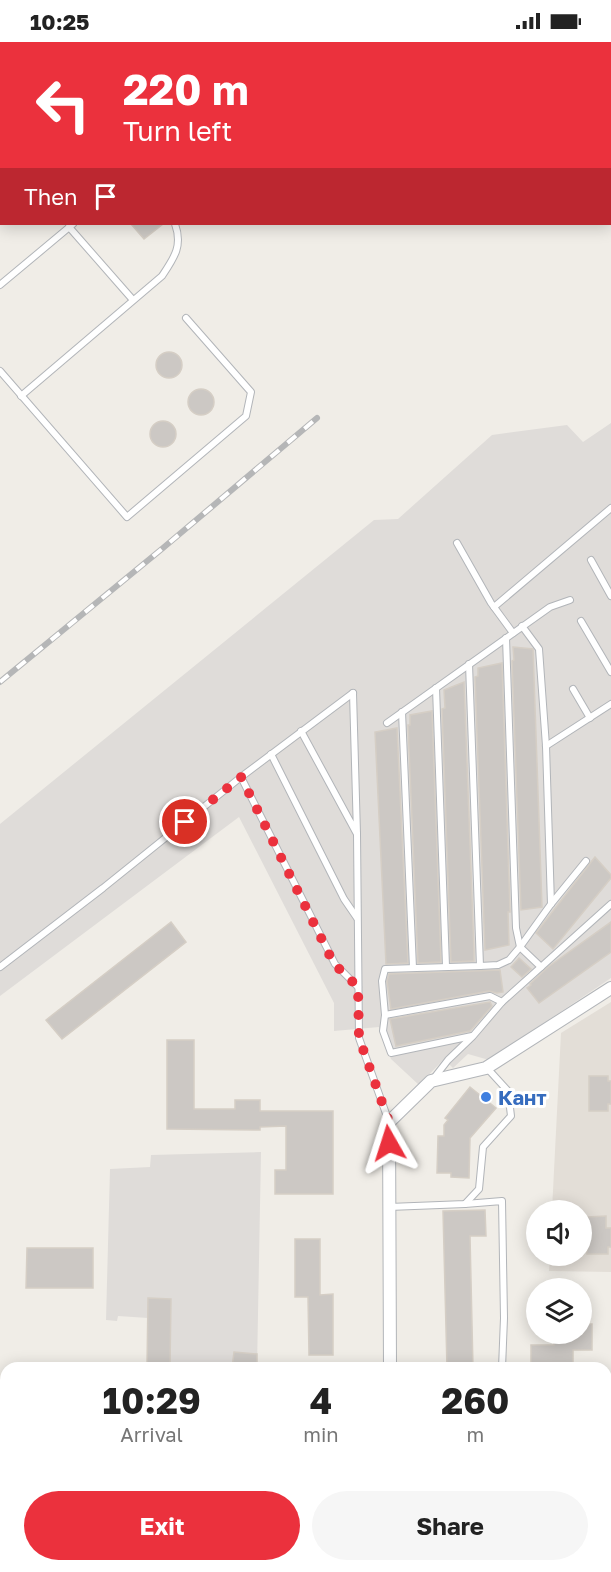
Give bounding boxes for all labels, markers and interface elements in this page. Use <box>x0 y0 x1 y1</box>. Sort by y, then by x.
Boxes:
text: 10:25 <box>30 8 90 35</box>
text: 220 m <box>123 64 249 114</box>
icon: left <box>24 66 102 144</box>
text: Turn left <box>123 115 232 147</box>
icon: arrive <box>89 180 122 213</box>
text: Then <box>24 183 77 210</box>
pin <box>159 796 210 847</box>
icon: arrive <box>168 805 201 838</box>
place label: Кант <box>498 1085 547 1109</box>
marker: Кант <box>479 1090 493 1104</box>
position arrow <box>357 1111 421 1175</box>
map controls <box>526 1200 592 1344</box>
button: sound <box>526 1200 592 1266</box>
button: layers <box>526 1278 592 1344</box>
text: 10:29 <box>103 1379 201 1422</box>
text: 4 <box>310 1379 332 1422</box>
text: 260 <box>441 1379 509 1422</box>
text: Arrival <box>120 1422 183 1446</box>
text: min <box>303 1422 339 1446</box>
text: m <box>466 1422 484 1446</box>
button: Exit <box>24 1491 300 1560</box>
button: Share <box>312 1491 588 1560</box>

